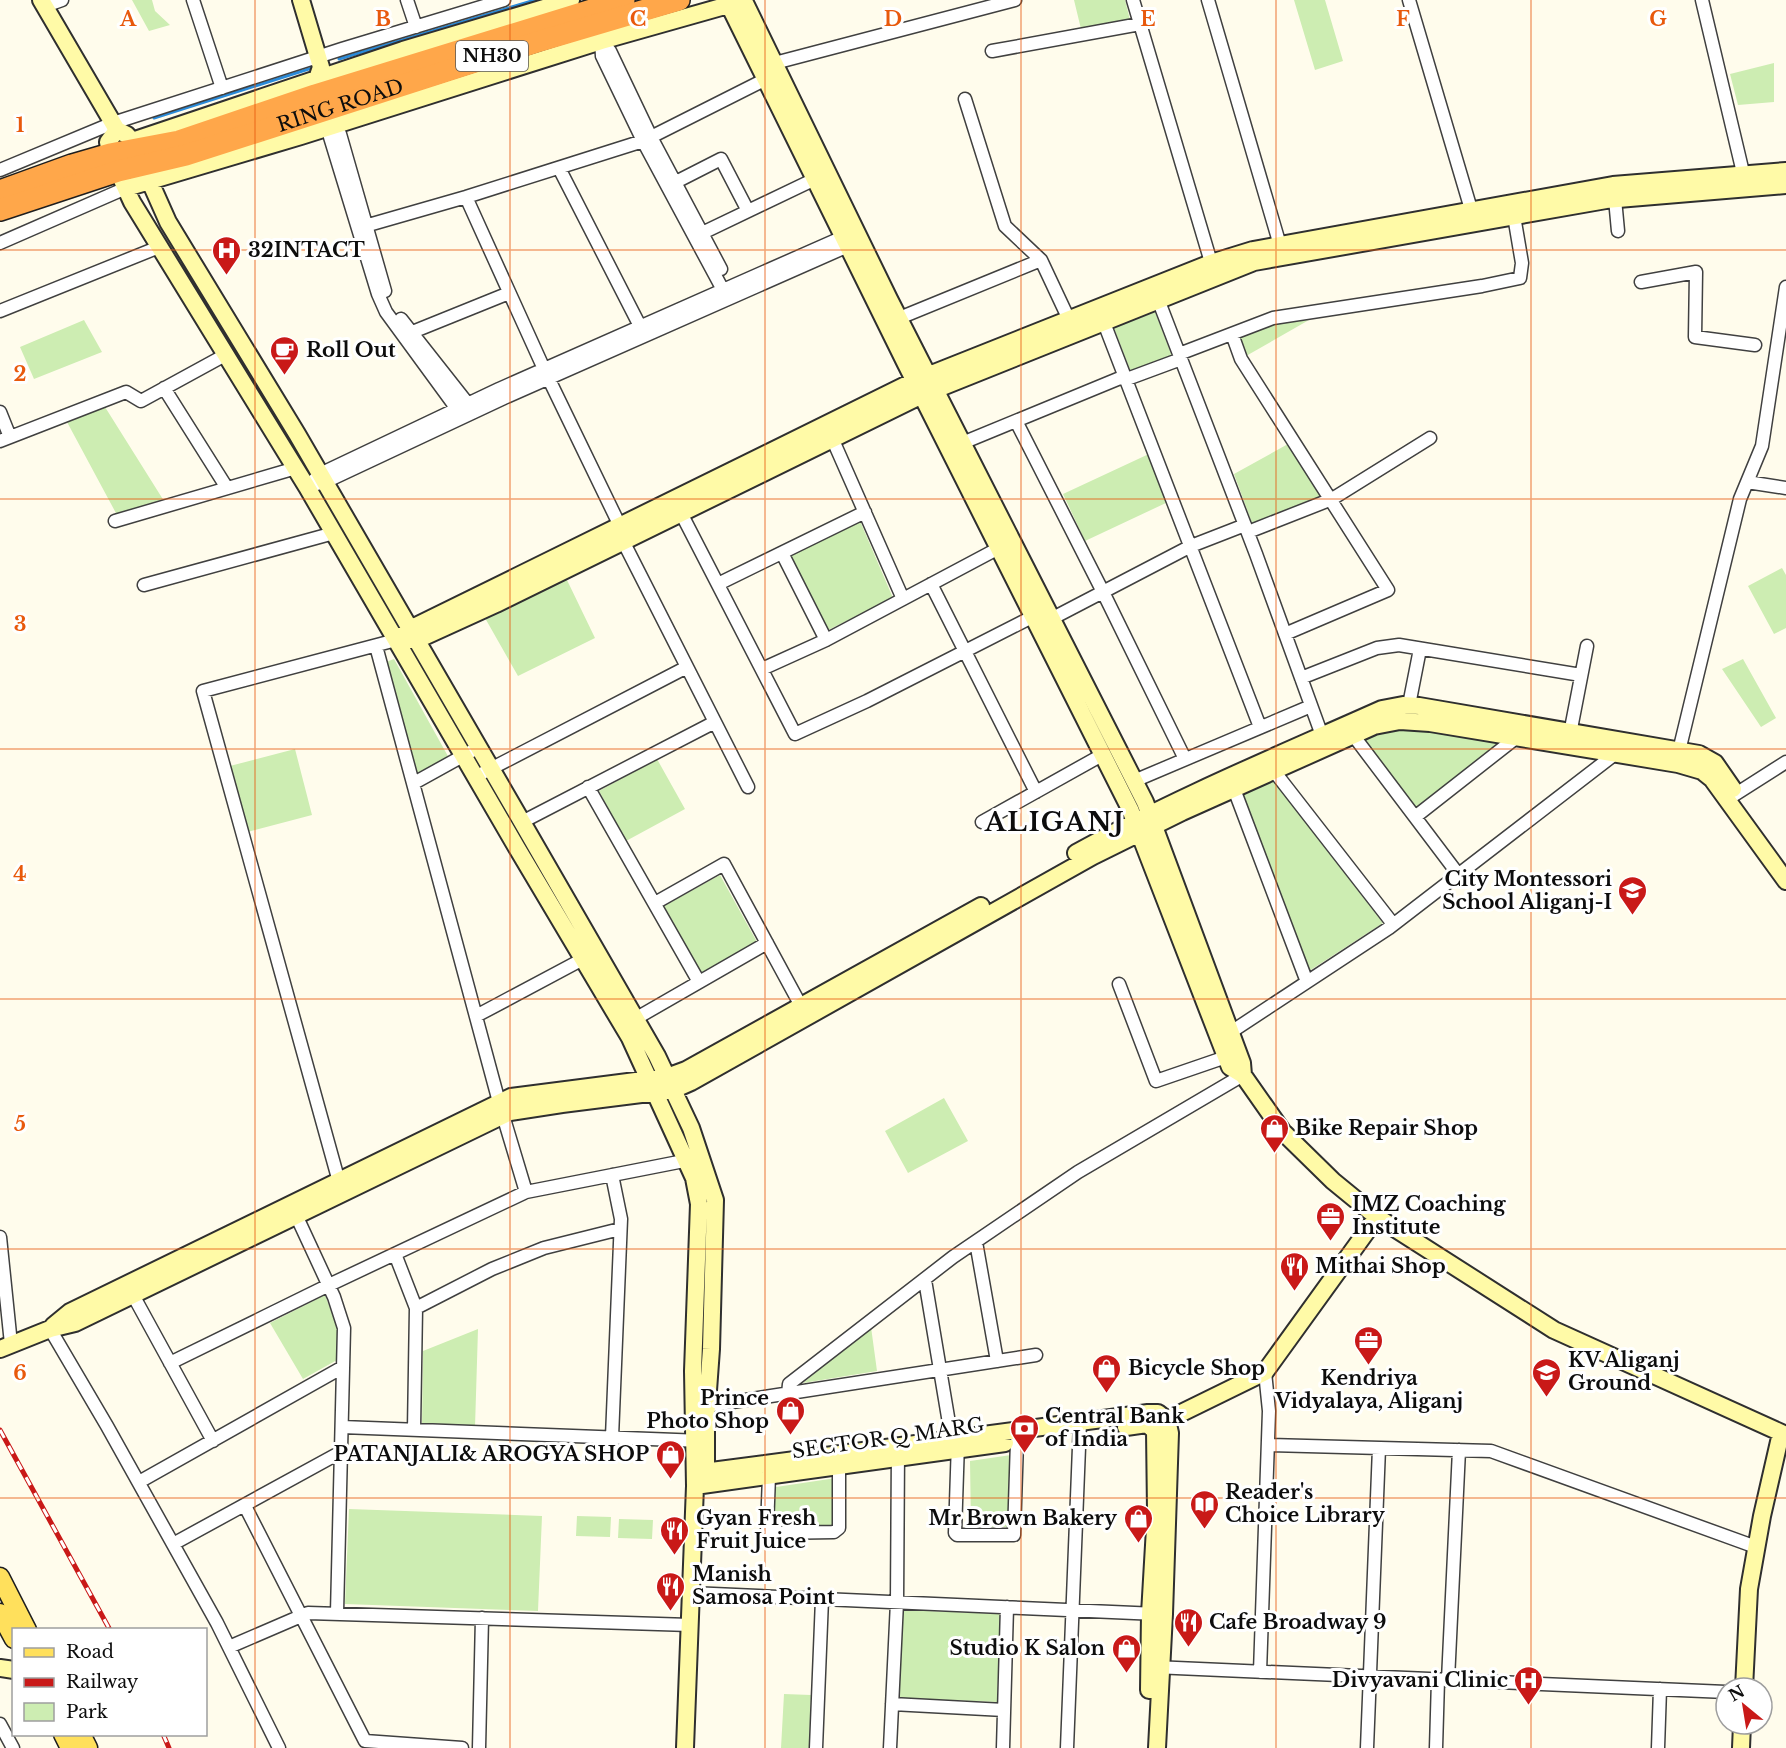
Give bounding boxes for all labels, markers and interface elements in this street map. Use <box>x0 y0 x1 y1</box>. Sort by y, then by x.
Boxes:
text: A <box>119 7 137 31</box>
text: B <box>375 7 391 31</box>
text: C <box>630 7 646 31</box>
text: D <box>884 7 902 31</box>
text: E <box>1140 7 1156 31</box>
text: F <box>1396 7 1410 31</box>
text: G <box>1649 7 1667 31</box>
road number: NH30 <box>456 41 528 71</box>
street label: RING ROAD <box>274 74 406 137</box>
text: 1 <box>16 113 25 137</box>
hospital icon: 32INTACT <box>211 234 243 276</box>
place label: 32INTACT <box>248 238 365 262</box>
cafe icon: Roll Out <box>269 334 301 376</box>
place label: Roll Out <box>306 338 396 362</box>
text: 2 <box>13 362 27 386</box>
text: 3 <box>14 612 26 636</box>
district label: ALIGANJ <box>984 806 1125 838</box>
text: 4 <box>13 862 27 886</box>
place label: City Montessori School Aliganj-I <box>1442 867 1612 914</box>
school or university icon: City Montessori School Aliganj-I <box>1617 874 1649 916</box>
text: 5 <box>14 1112 26 1136</box>
shop icon: Bike Repair Shop <box>1258 1112 1290 1154</box>
place label: Bike Repair Shop <box>1295 1116 1478 1140</box>
place label: IMZ Coaching Institute <box>1352 1192 1506 1239</box>
office icon: IMZ Coaching Institute <box>1315 1200 1347 1242</box>
restaurant icon: Mithai Shop <box>1278 1250 1310 1292</box>
place label: Mithai Shop <box>1315 1254 1446 1278</box>
office icon: Kendriya Vidyalaya, Aliganj <box>1353 1324 1385 1366</box>
place label: KV Aliganj Ground <box>1568 1348 1680 1395</box>
shop icon: Bicycle Shop <box>1091 1352 1123 1394</box>
place label: Bicycle Shop <box>1128 1356 1265 1380</box>
school or university icon: KV Aliganj Ground <box>1531 1356 1563 1398</box>
text: 6 <box>13 1361 27 1385</box>
place label: Kendriya Vidyalaya, Aliganj <box>1274 1366 1463 1413</box>
place label: Prince Photo Shop <box>646 1386 769 1433</box>
shop icon: Prince Photo Shop <box>774 1394 806 1436</box>
place label: Central Bank of India <box>1045 1404 1185 1451</box>
bank icon: Central Bank of India <box>1008 1412 1040 1454</box>
street label: SECTOR Q MARG <box>790 1413 986 1463</box>
shop icon: PATANJALI& AROGYA SHOP <box>654 1438 686 1480</box>
place label: PATANJALI& AROGYA SHOP <box>334 1442 649 1466</box>
place label: Reader's Choice Library <box>1225 1480 1386 1527</box>
library icon: Reader's Choice Library <box>1188 1488 1220 1530</box>
shop icon: Mr Brown Bakery <box>1122 1502 1154 1544</box>
place label: Gyan Fresh Fruit Juice <box>696 1506 817 1553</box>
place label: Mr Brown Bakery <box>928 1506 1118 1530</box>
restaurant icon: Gyan Fresh Fruit Juice <box>659 1514 691 1556</box>
place label: Manish Samosa Point <box>692 1562 835 1609</box>
restaurant icon: Manish Samosa Point <box>655 1570 687 1612</box>
restaurant icon: Cafe Broadway 9 <box>1172 1606 1204 1648</box>
place label: Cafe Broadway 9 <box>1209 1610 1386 1634</box>
legend <box>12 1628 207 1736</box>
shop icon: Studio K Salon <box>1110 1632 1142 1674</box>
place label: Studio K Salon <box>950 1636 1105 1660</box>
text: Road <box>66 1641 114 1663</box>
hospital icon: Divyavani Clinic <box>1513 1664 1545 1706</box>
place label: Divyavani Clinic <box>1332 1668 1508 1692</box>
text: Railway <box>66 1671 139 1693</box>
north arrow <box>1714 1676 1774 1736</box>
text: N <box>1725 1681 1748 1705</box>
text: Park <box>66 1701 108 1723</box>

